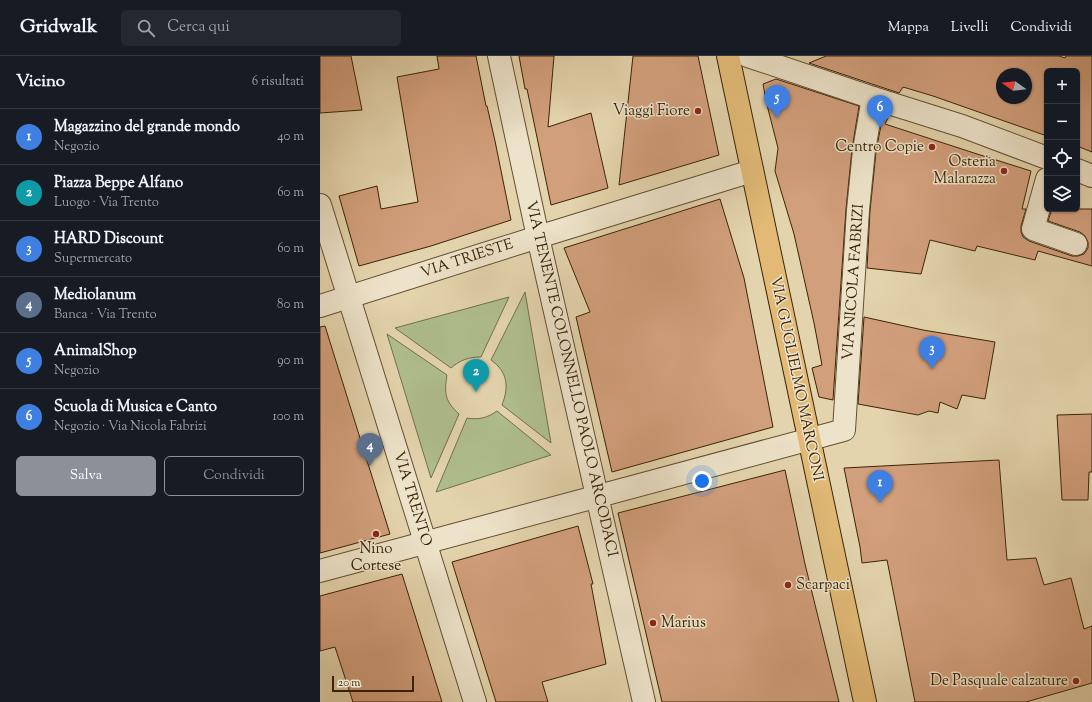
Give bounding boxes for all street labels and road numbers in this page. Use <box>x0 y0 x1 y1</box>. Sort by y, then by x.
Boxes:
street label: VIA TENENTE COLONNELLO PAOLO ARCODACI <box>520 199 622 559</box>
street label: VIA NICOLA FABRIZI <box>838 203 870 361</box>
street label: VIA TRIESTE <box>418 234 516 284</box>
street label: VIA GUGLIELMO MARCONI <box>764 275 828 483</box>
street label: VIA TRENTO <box>388 449 436 549</box>

